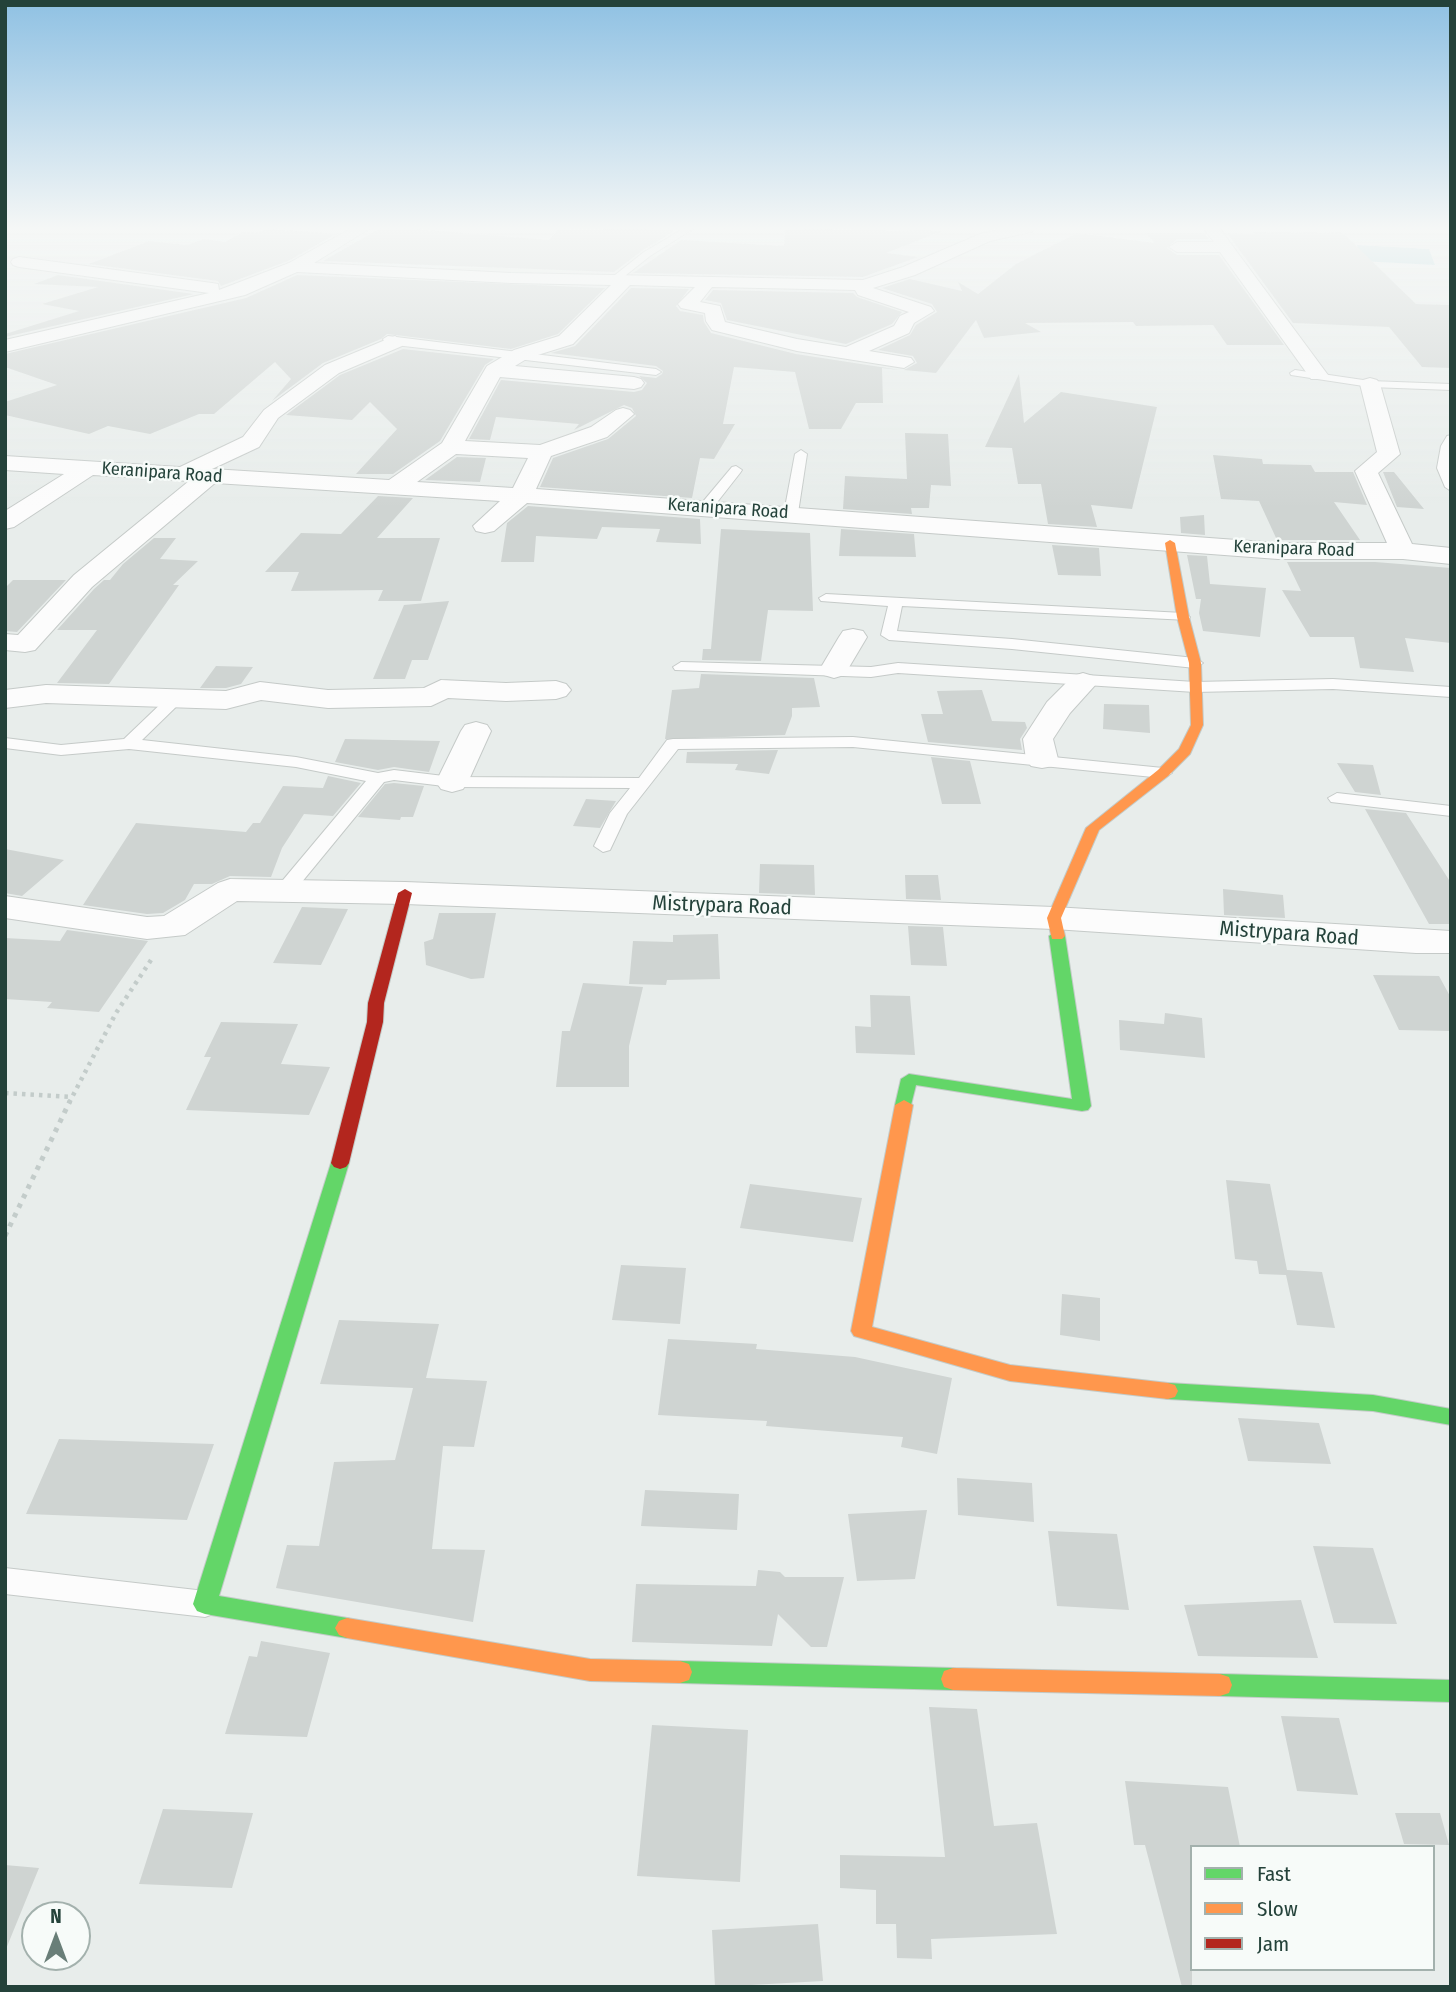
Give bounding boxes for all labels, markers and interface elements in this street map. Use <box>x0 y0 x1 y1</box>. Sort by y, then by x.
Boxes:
street label: Keranipara Road <box>101 458 223 488</box>
street label: Keranipara Road <box>667 494 789 524</box>
street label: Keranipara Road <box>1233 536 1355 562</box>
street label: Mistrypara Road <box>652 891 792 921</box>
street label: Mistrypara Road <box>1219 917 1359 951</box>
legend <box>1190 1845 1435 1971</box>
text: Fast <box>1257 1861 1291 1887</box>
text: Slow <box>1257 1896 1298 1922</box>
north arrow <box>21 1901 91 1971</box>
text: N <box>50 1905 62 1928</box>
text: Jam <box>1257 1931 1289 1957</box>

